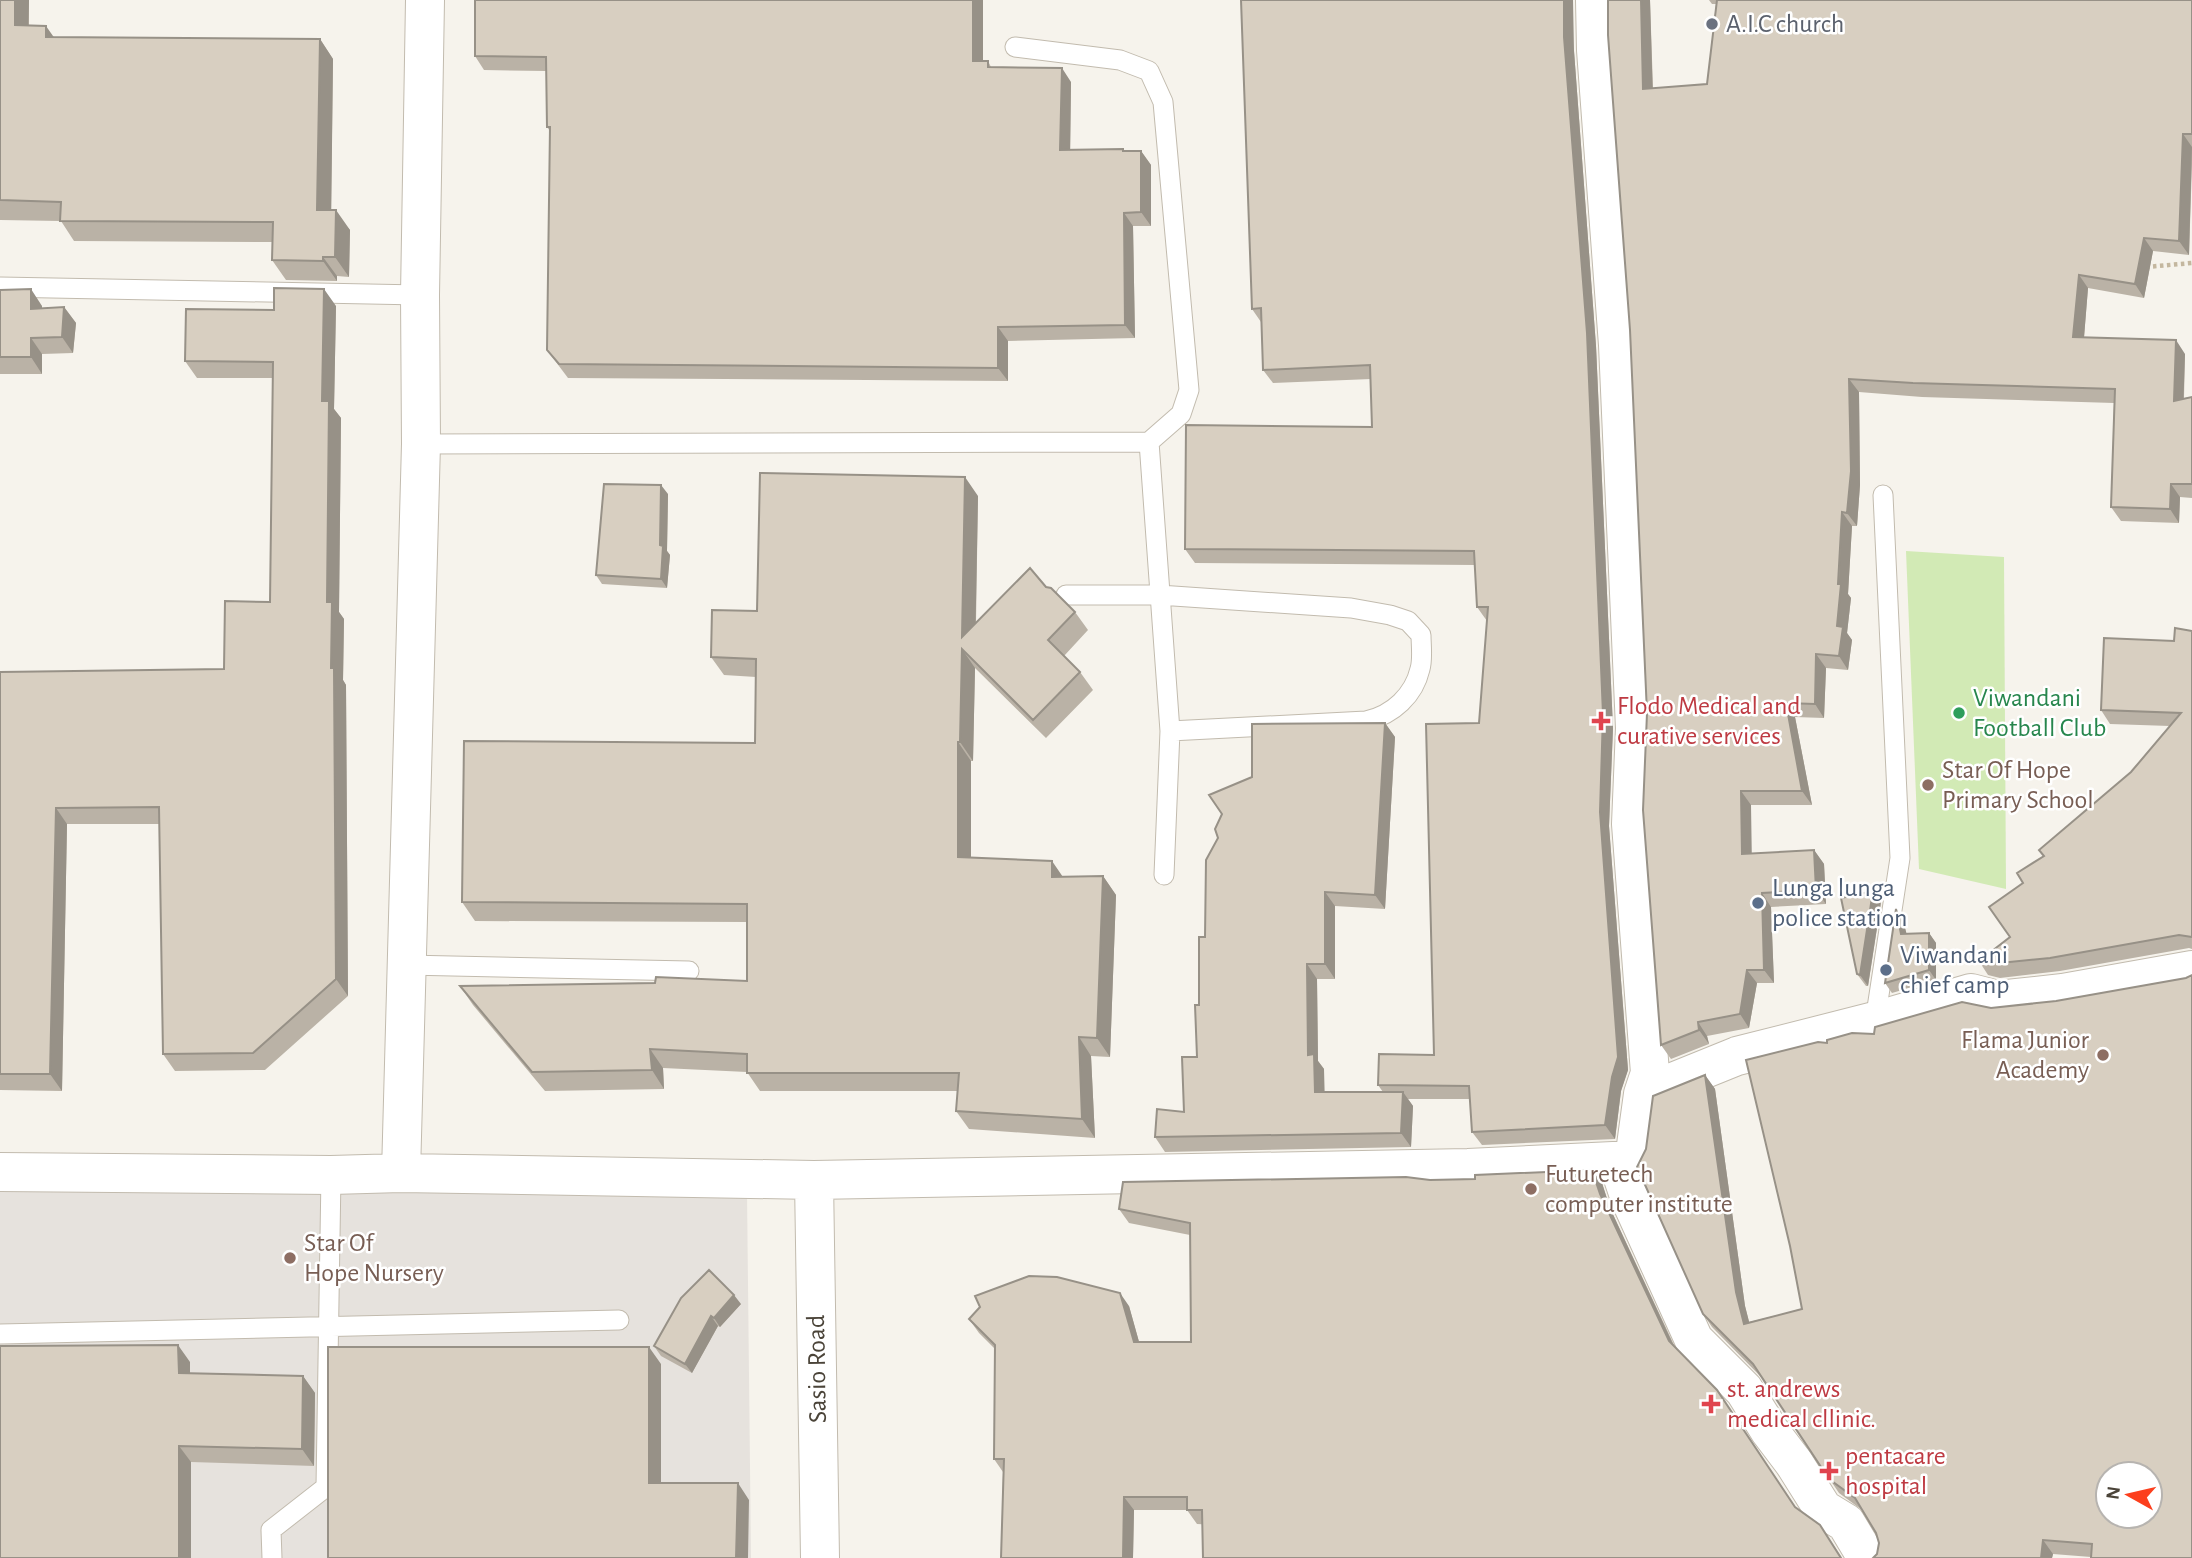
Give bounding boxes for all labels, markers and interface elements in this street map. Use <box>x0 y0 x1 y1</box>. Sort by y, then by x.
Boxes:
place label: A.I.C church <box>1726 11 1844 37</box>
marker: A.I.C church <box>1704 16 1720 32</box>
place label: Viwandani Football Club <box>1973 685 2106 741</box>
place label: Flodo Medical and curative services <box>1617 693 1801 749</box>
marker: Viwandani Football Club <box>1951 705 1967 721</box>
marker: Flodo Medical and curative services <box>1591 711 1611 731</box>
place label: Star Of Hope Primary School <box>1942 757 2094 813</box>
marker: Star Of Hope Primary School <box>1920 777 1936 793</box>
place label: Lunga lunga police station <box>1772 875 1907 931</box>
marker: Lunga lunga police station <box>1750 895 1766 911</box>
place label: Viwandani chief camp <box>1900 942 2010 998</box>
marker: Viwandani chief camp <box>1878 962 1894 978</box>
place label: Flama Junior Academy <box>1961 1027 2090 1083</box>
marker: Flama Junior Academy <box>2095 1047 2111 1063</box>
place label: Futuretech computer institute <box>1545 1161 1733 1217</box>
marker: Futuretech computer institute <box>1523 1181 1539 1197</box>
place label: Star Of Hope Nursery <box>304 1230 444 1286</box>
marker: Star Of Hope Nursery <box>282 1250 298 1266</box>
street label: Sasio Road <box>803 1315 831 1423</box>
place label: st. andrews medical cllinic. <box>1727 1376 1876 1432</box>
marker: st. andrews medical cllinic. <box>1701 1394 1721 1414</box>
place label: pentacare hospital <box>1845 1443 1946 1499</box>
north arrow <box>2094 1460 2164 1530</box>
marker: pentacare hospital <box>1819 1461 1839 1481</box>
text: N <box>2103 1485 2124 1501</box>

